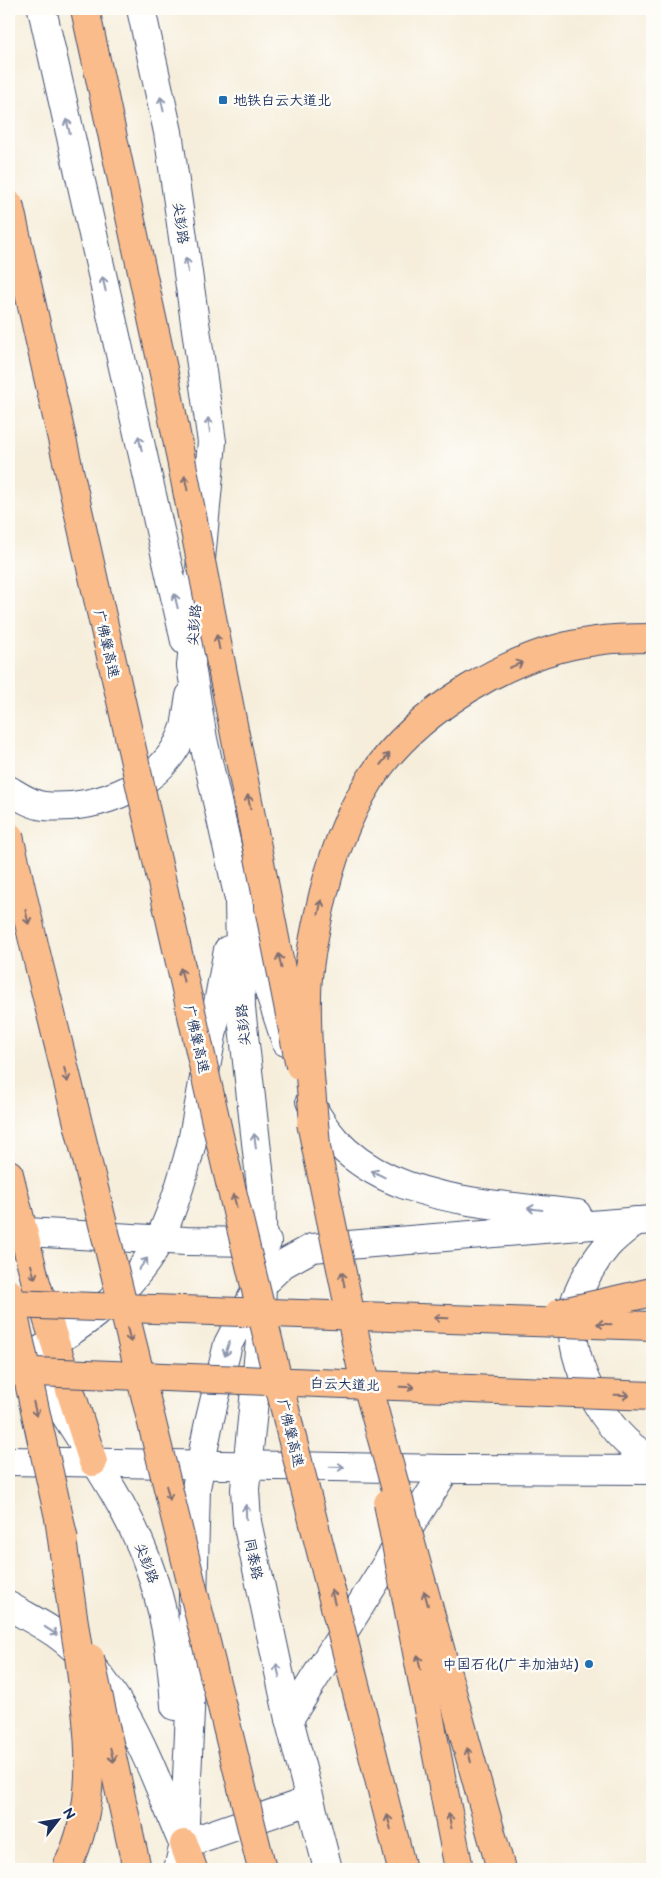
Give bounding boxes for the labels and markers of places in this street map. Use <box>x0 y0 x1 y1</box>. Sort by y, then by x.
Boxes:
place label: 地铁白云大道北 <box>233 92 331 109</box>
marker: 地铁白云大道北 <box>217 94 229 106</box>
place label: 中国石化(广丰加油站) <box>443 1656 579 1673</box>
marker: 中国石化(广丰加油站) <box>583 1658 595 1670</box>

